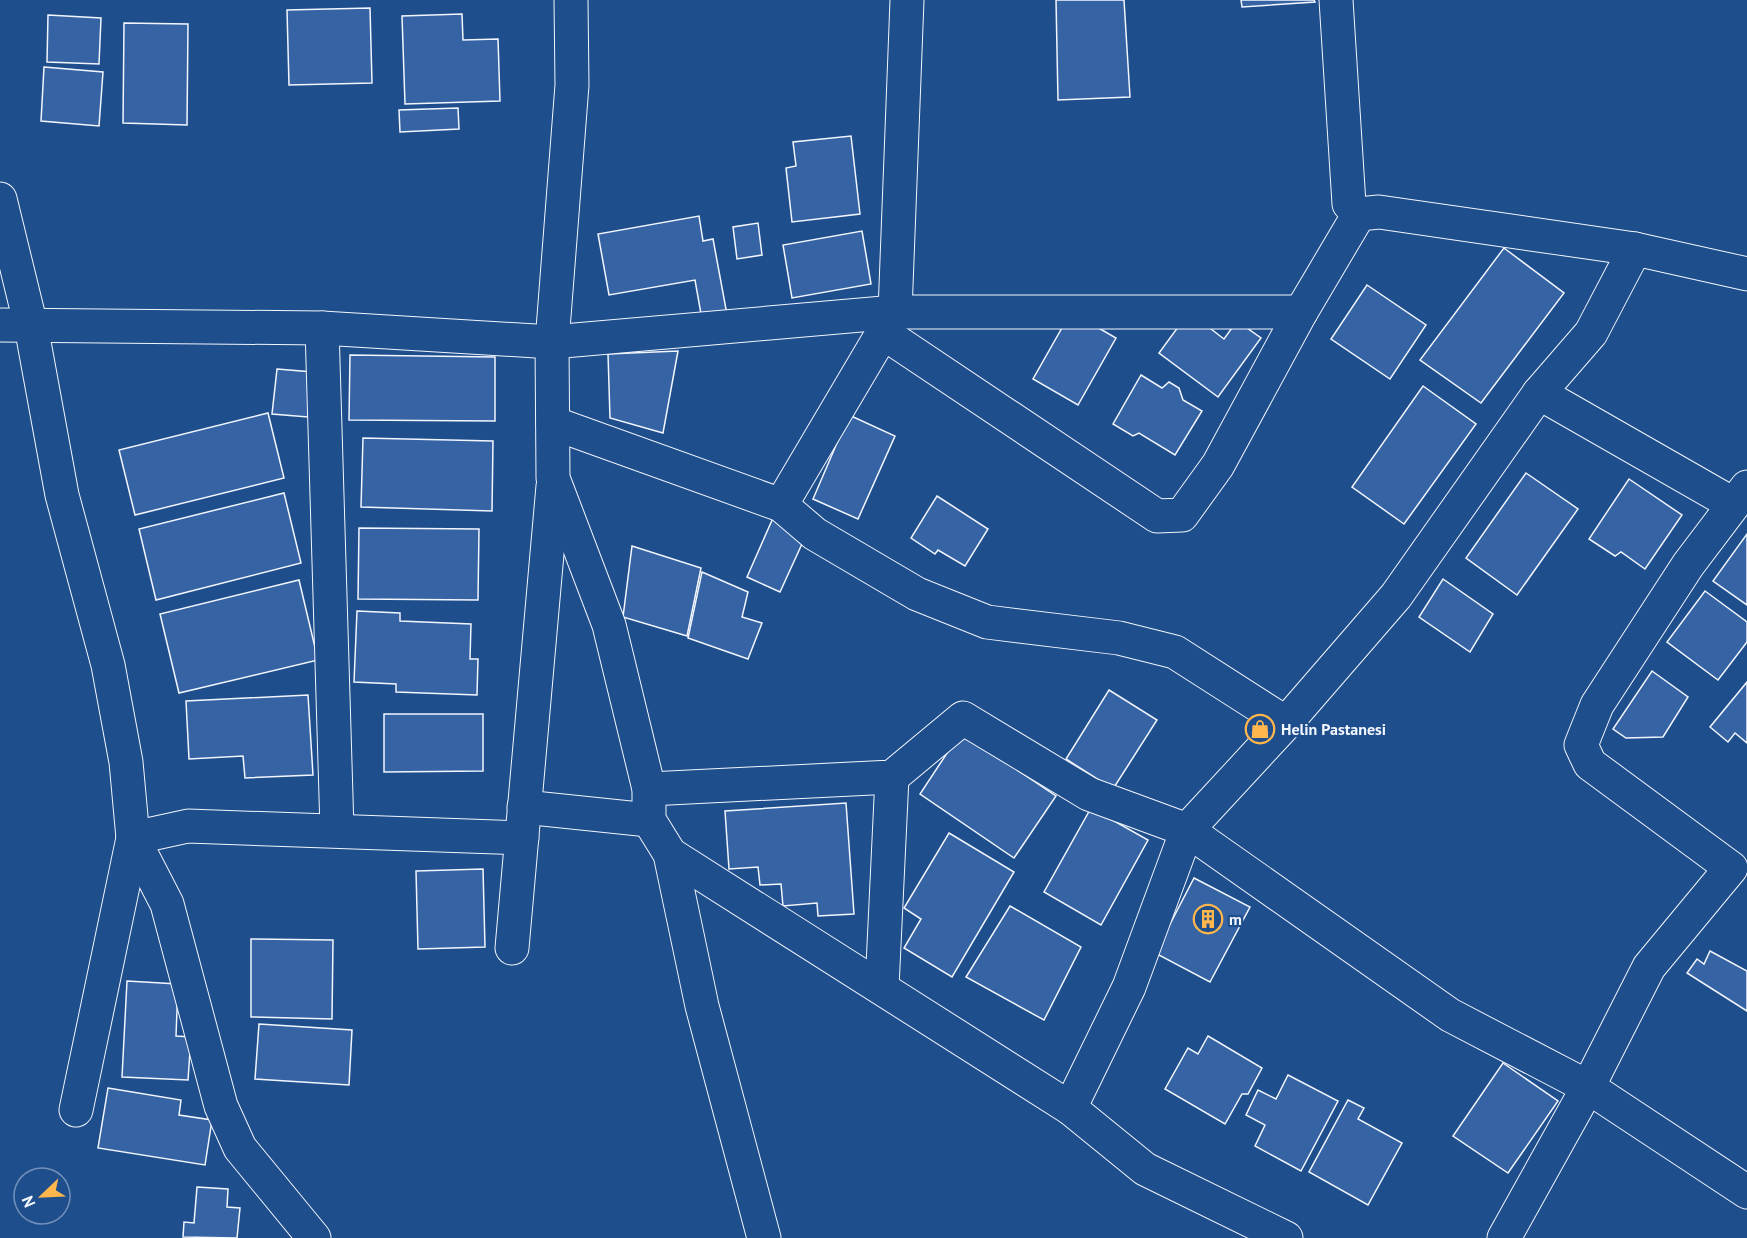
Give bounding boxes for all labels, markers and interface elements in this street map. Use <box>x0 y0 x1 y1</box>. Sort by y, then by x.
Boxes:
shop icon: Helin Pastanesi <box>1244 713 1276 745</box>
place label: Helin Pastanesi <box>1281 719 1386 739</box>
building icon: m <box>1192 903 1224 935</box>
place label: m <box>1229 909 1242 929</box>
north arrow <box>12 1166 72 1226</box>
text: N <box>17 1193 39 1211</box>

